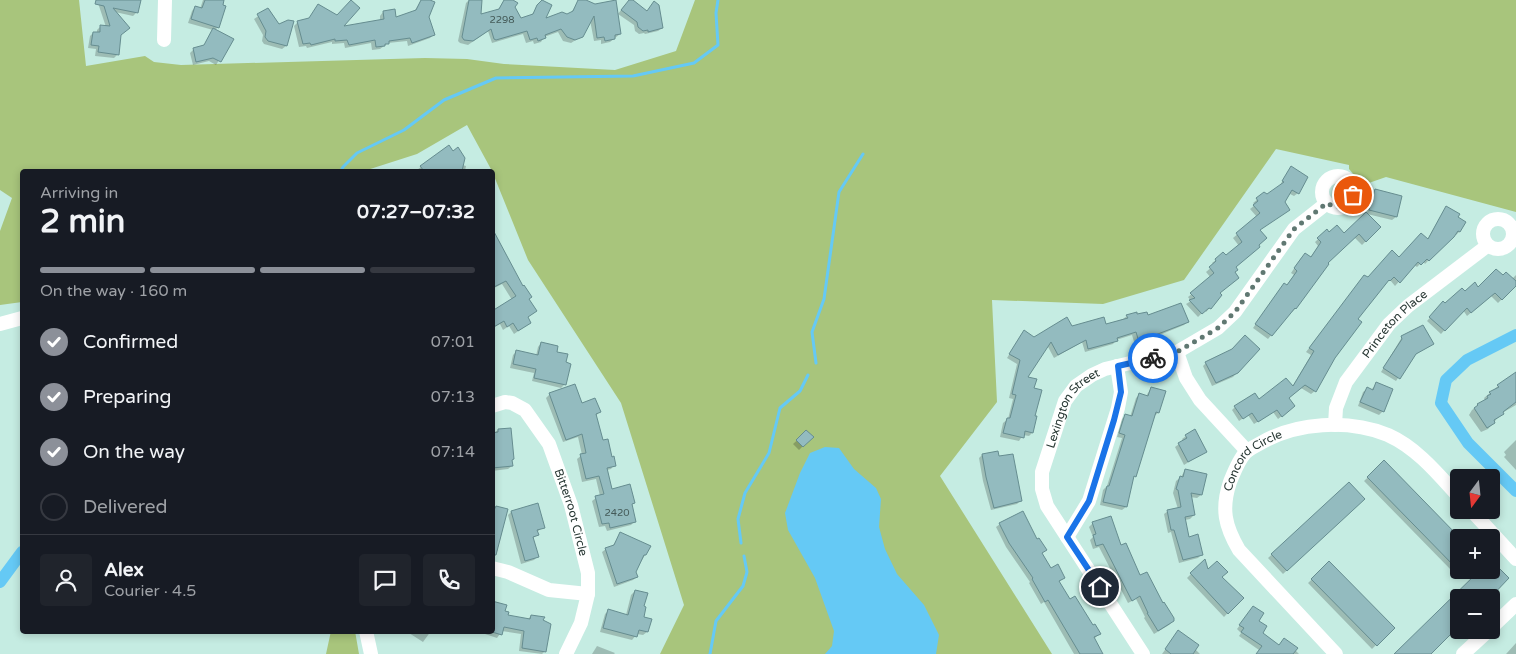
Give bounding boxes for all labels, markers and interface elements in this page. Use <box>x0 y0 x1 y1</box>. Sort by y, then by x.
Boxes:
house number: 2298 <box>489 14 515 26</box>
pin <box>1332 174 1374 216</box>
icon: bag <box>1339 181 1367 209</box>
text: Arriving in <box>40 183 118 203</box>
text: 07:27–07:32 <box>357 201 475 223</box>
text: 2 min <box>40 203 125 241</box>
text: On the way · 160 m <box>40 281 187 301</box>
street label: Princeton Place <box>1359 287 1430 361</box>
icon: check <box>40 328 68 356</box>
text: Confirmed <box>83 331 178 353</box>
text: 07:01 <box>431 332 475 352</box>
courier <box>1128 333 1178 383</box>
icon: bike <box>1139 344 1167 372</box>
street label: Lexington Street <box>1043 365 1102 450</box>
icon: check <box>40 383 68 411</box>
text: Preparing <box>83 386 172 408</box>
text: 07:13 <box>431 387 475 407</box>
street label: Concord Circle <box>1221 427 1284 493</box>
icon: check <box>40 438 68 466</box>
text: On the way <box>83 441 185 463</box>
text: 07:14 <box>431 442 475 462</box>
street label: Bitterroot Circle <box>551 467 591 558</box>
north arrow <box>1450 469 1500 519</box>
map controls <box>1450 469 1500 639</box>
text: Delivered <box>83 496 168 518</box>
house number: 2420 <box>604 507 630 519</box>
button: + <box>1450 529 1500 579</box>
button: person <box>40 554 92 606</box>
button: chat <box>359 554 411 606</box>
button: phone <box>423 554 475 606</box>
text: Alex <box>104 559 144 581</box>
pin <box>1079 566 1121 608</box>
icon: home <box>1086 573 1114 601</box>
text: Courier · 4.5 <box>104 581 196 601</box>
button: − <box>1450 589 1500 639</box>

